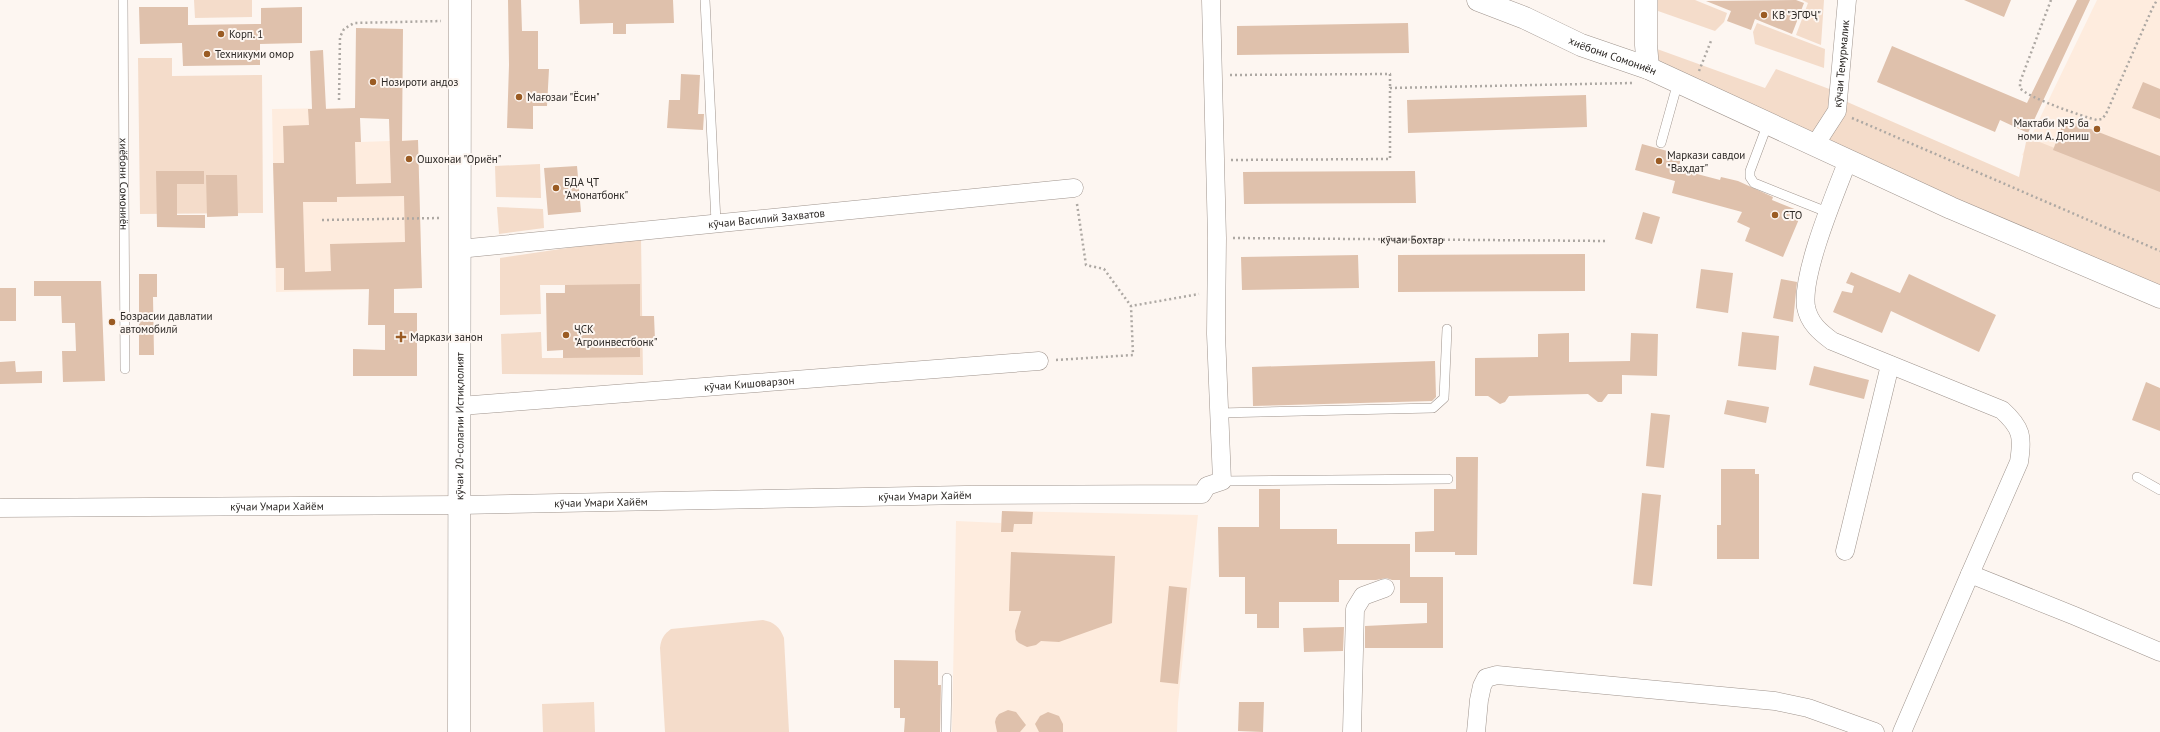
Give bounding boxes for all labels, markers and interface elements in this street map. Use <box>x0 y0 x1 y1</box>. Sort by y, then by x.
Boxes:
place label: КВ "ЭГФҶ" <box>1772 8 1821 22</box>
marker: КВ "ЭГФҶ" <box>1759 10 1769 20</box>
street label: кӯчаи Темурмалик <box>1830 19 1852 108</box>
place label: Корп. 1 <box>229 27 263 41</box>
marker: Корп. 1 <box>216 29 226 39</box>
street label: хиёбони Сомониён <box>1567 33 1659 78</box>
place label: Техникуми омор <box>215 47 294 61</box>
marker: Техникуми омор <box>202 49 212 59</box>
place label: Нозироти андоз <box>381 75 458 89</box>
marker: Нозироти андоз <box>368 77 378 87</box>
place label: Мағозаи "Ёсин" <box>527 90 600 104</box>
marker: Мағозаи "Ёсин" <box>514 92 524 102</box>
place label: Мактаби №5 ба номи А. Дониш <box>2013 116 2089 143</box>
marker: Мактаби №5 ба номи А. Дониш <box>2092 124 2102 134</box>
street label: хиёбони Сомониён <box>117 138 131 230</box>
place label: Маркази савдои "Ваҳдат" <box>1667 148 1745 175</box>
place label: Ошхонаи "Ориён" <box>417 152 502 166</box>
marker: Ошхонаи "Ориён" <box>404 154 414 164</box>
marker: Маркази савдои "Ваҳдат" <box>1654 156 1664 166</box>
place label: БДА ҶТ "Амонатбонк" <box>564 175 629 202</box>
marker: БДА ҶТ "Амонатбонк" <box>551 183 561 193</box>
street label: кӯчаи Василий Захватов <box>707 206 826 231</box>
place label: СТО <box>1783 208 1802 222</box>
marker: СТО <box>1770 210 1780 220</box>
street label: кӯчаи Бохтар <box>1380 232 1444 247</box>
place label: Бозрасии давлатии автомобилӣ <box>120 309 212 336</box>
marker: Бозрасии давлатии автомобилӣ <box>107 317 117 327</box>
place label: ҶСК "Агроинвестбонк" <box>574 322 658 349</box>
place label: Маркази занон <box>410 330 483 344</box>
marker: ҶСК "Агроинвестбонк" <box>561 330 571 340</box>
marker: Маркази занон <box>395 331 407 343</box>
street label: кӯчаи 20-солагии Истиқлолият <box>452 351 467 500</box>
street label: кӯчаи Кишоварзон <box>703 373 795 394</box>
street label: кӯчаи Умари Хайём <box>878 488 972 504</box>
street label: кӯчаи Умари Хайём <box>554 494 648 510</box>
street label: кӯчаи Умари Хайём <box>230 499 324 513</box>

